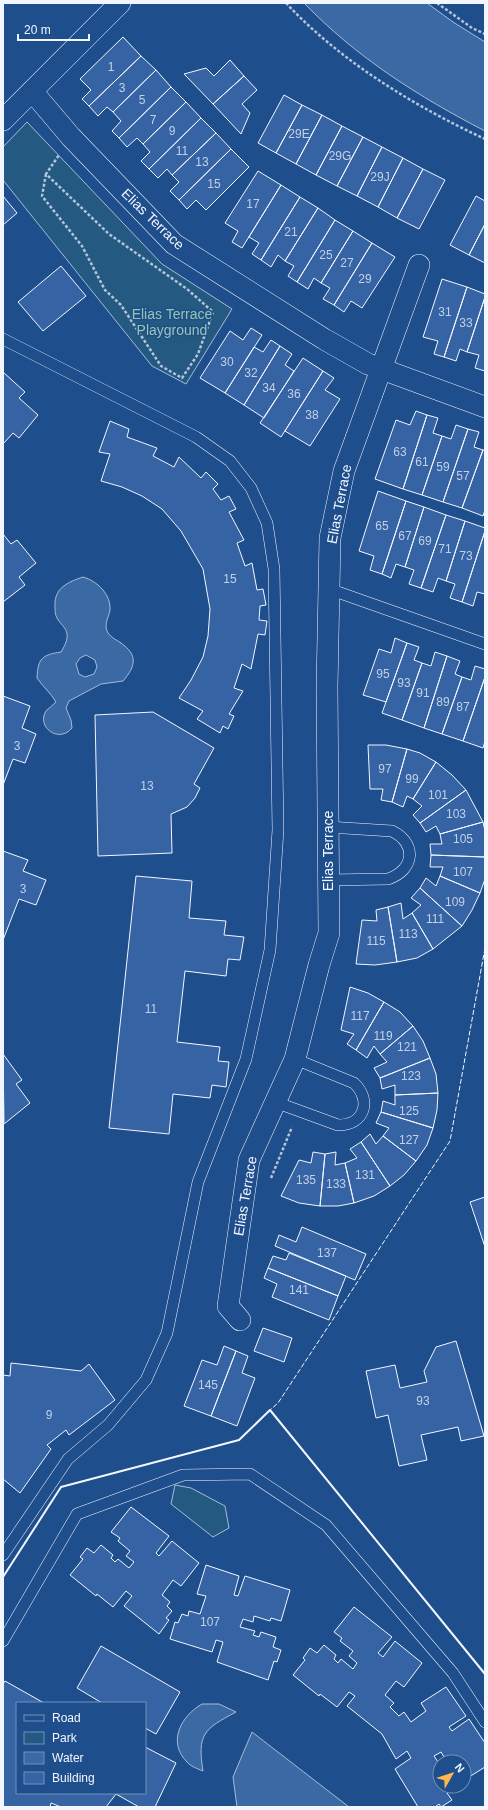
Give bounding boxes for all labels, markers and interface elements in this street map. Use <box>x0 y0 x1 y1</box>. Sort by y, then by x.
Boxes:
scale bar <box>18 16 89 42</box>
text: 20 m <box>24 23 51 37</box>
house number: 1 <box>108 60 115 74</box>
house number: 3 <box>119 81 126 95</box>
house number: 5 <box>139 93 146 107</box>
house number: 7 <box>150 113 157 127</box>
house number: 9 <box>169 124 176 138</box>
house number: 29E <box>288 127 310 141</box>
house number: 11 <box>176 144 189 158</box>
house number: 29G <box>329 149 351 163</box>
house number: 13 <box>195 155 209 169</box>
house number: 29J <box>370 170 390 184</box>
house number: 15 <box>207 177 221 191</box>
street label: Elias Terrace <box>118 185 188 253</box>
house number: 17 <box>246 197 260 211</box>
house number: 21 <box>284 225 298 239</box>
house number: 25 <box>319 248 333 262</box>
house number: 27 <box>340 256 354 270</box>
house number: 29 <box>358 272 372 286</box>
house number: 31 <box>438 305 452 319</box>
park label: Elias Terrace Playground <box>132 306 213 338</box>
house number: 33 <box>459 316 473 330</box>
house number: 30 <box>220 355 234 369</box>
house number: 32 <box>244 366 258 380</box>
house number: 34 <box>262 381 276 395</box>
house number: 36 <box>287 387 301 401</box>
house number: 38 <box>305 408 319 422</box>
house number: 63 <box>393 445 407 459</box>
house number: 61 <box>415 455 429 469</box>
house number: 59 <box>436 460 450 474</box>
street label: Elias Terrace <box>323 463 355 545</box>
house number: 57 <box>456 469 470 483</box>
house number: 65 <box>375 519 389 533</box>
house number: 67 <box>398 529 412 543</box>
house number: 69 <box>418 534 432 548</box>
house number: 71 <box>438 542 452 556</box>
house number: 73 <box>459 549 473 563</box>
house number: 15 <box>223 572 237 586</box>
house number: 95 <box>376 667 390 681</box>
house number: 93 <box>397 676 411 690</box>
house number: 91 <box>416 686 430 700</box>
house number: 89 <box>436 695 450 709</box>
house number: 87 <box>456 700 470 714</box>
house number: 3 <box>14 739 21 753</box>
house number: 97 <box>378 762 392 776</box>
house number: 99 <box>405 772 419 786</box>
house number: 13 <box>140 779 154 793</box>
house number: 101 <box>428 788 448 802</box>
house number: 103 <box>446 807 466 821</box>
street label: Elias Terrace <box>320 810 336 891</box>
house number: 105 <box>453 832 473 846</box>
house number: 107 <box>453 865 473 879</box>
house number: 3 <box>20 882 27 896</box>
house number: 109 <box>445 895 465 909</box>
house number: 111 <box>426 912 444 926</box>
house number: 113 <box>398 927 418 941</box>
house number: 115 <box>366 934 386 948</box>
house number: 11 <box>145 1002 158 1016</box>
house number: 117 <box>350 1009 370 1023</box>
house number: 119 <box>373 1029 393 1043</box>
house number: 121 <box>397 1040 417 1054</box>
house number: 123 <box>401 1069 421 1083</box>
house number: 125 <box>399 1104 419 1118</box>
house number: 127 <box>399 1133 419 1147</box>
street label: Elias Terrace <box>230 1155 260 1237</box>
house number: 131 <box>355 1168 375 1182</box>
house number: 135 <box>296 1173 316 1187</box>
house number: 133 <box>326 1177 346 1191</box>
house number: 137 <box>317 1246 337 1260</box>
house number: 141 <box>289 1283 309 1297</box>
house number: 145 <box>198 1378 218 1392</box>
house number: 93 <box>416 1394 430 1408</box>
house number: 9 <box>46 1408 53 1422</box>
house number: 107 <box>200 1615 220 1629</box>
legend <box>16 1702 146 1794</box>
text: Road <box>52 1711 81 1725</box>
text: Park <box>52 1731 78 1745</box>
text: Water <box>52 1751 84 1765</box>
north arrow <box>432 1754 472 1794</box>
text: N <box>453 1761 467 1775</box>
text: Building <box>52 1771 95 1785</box>

